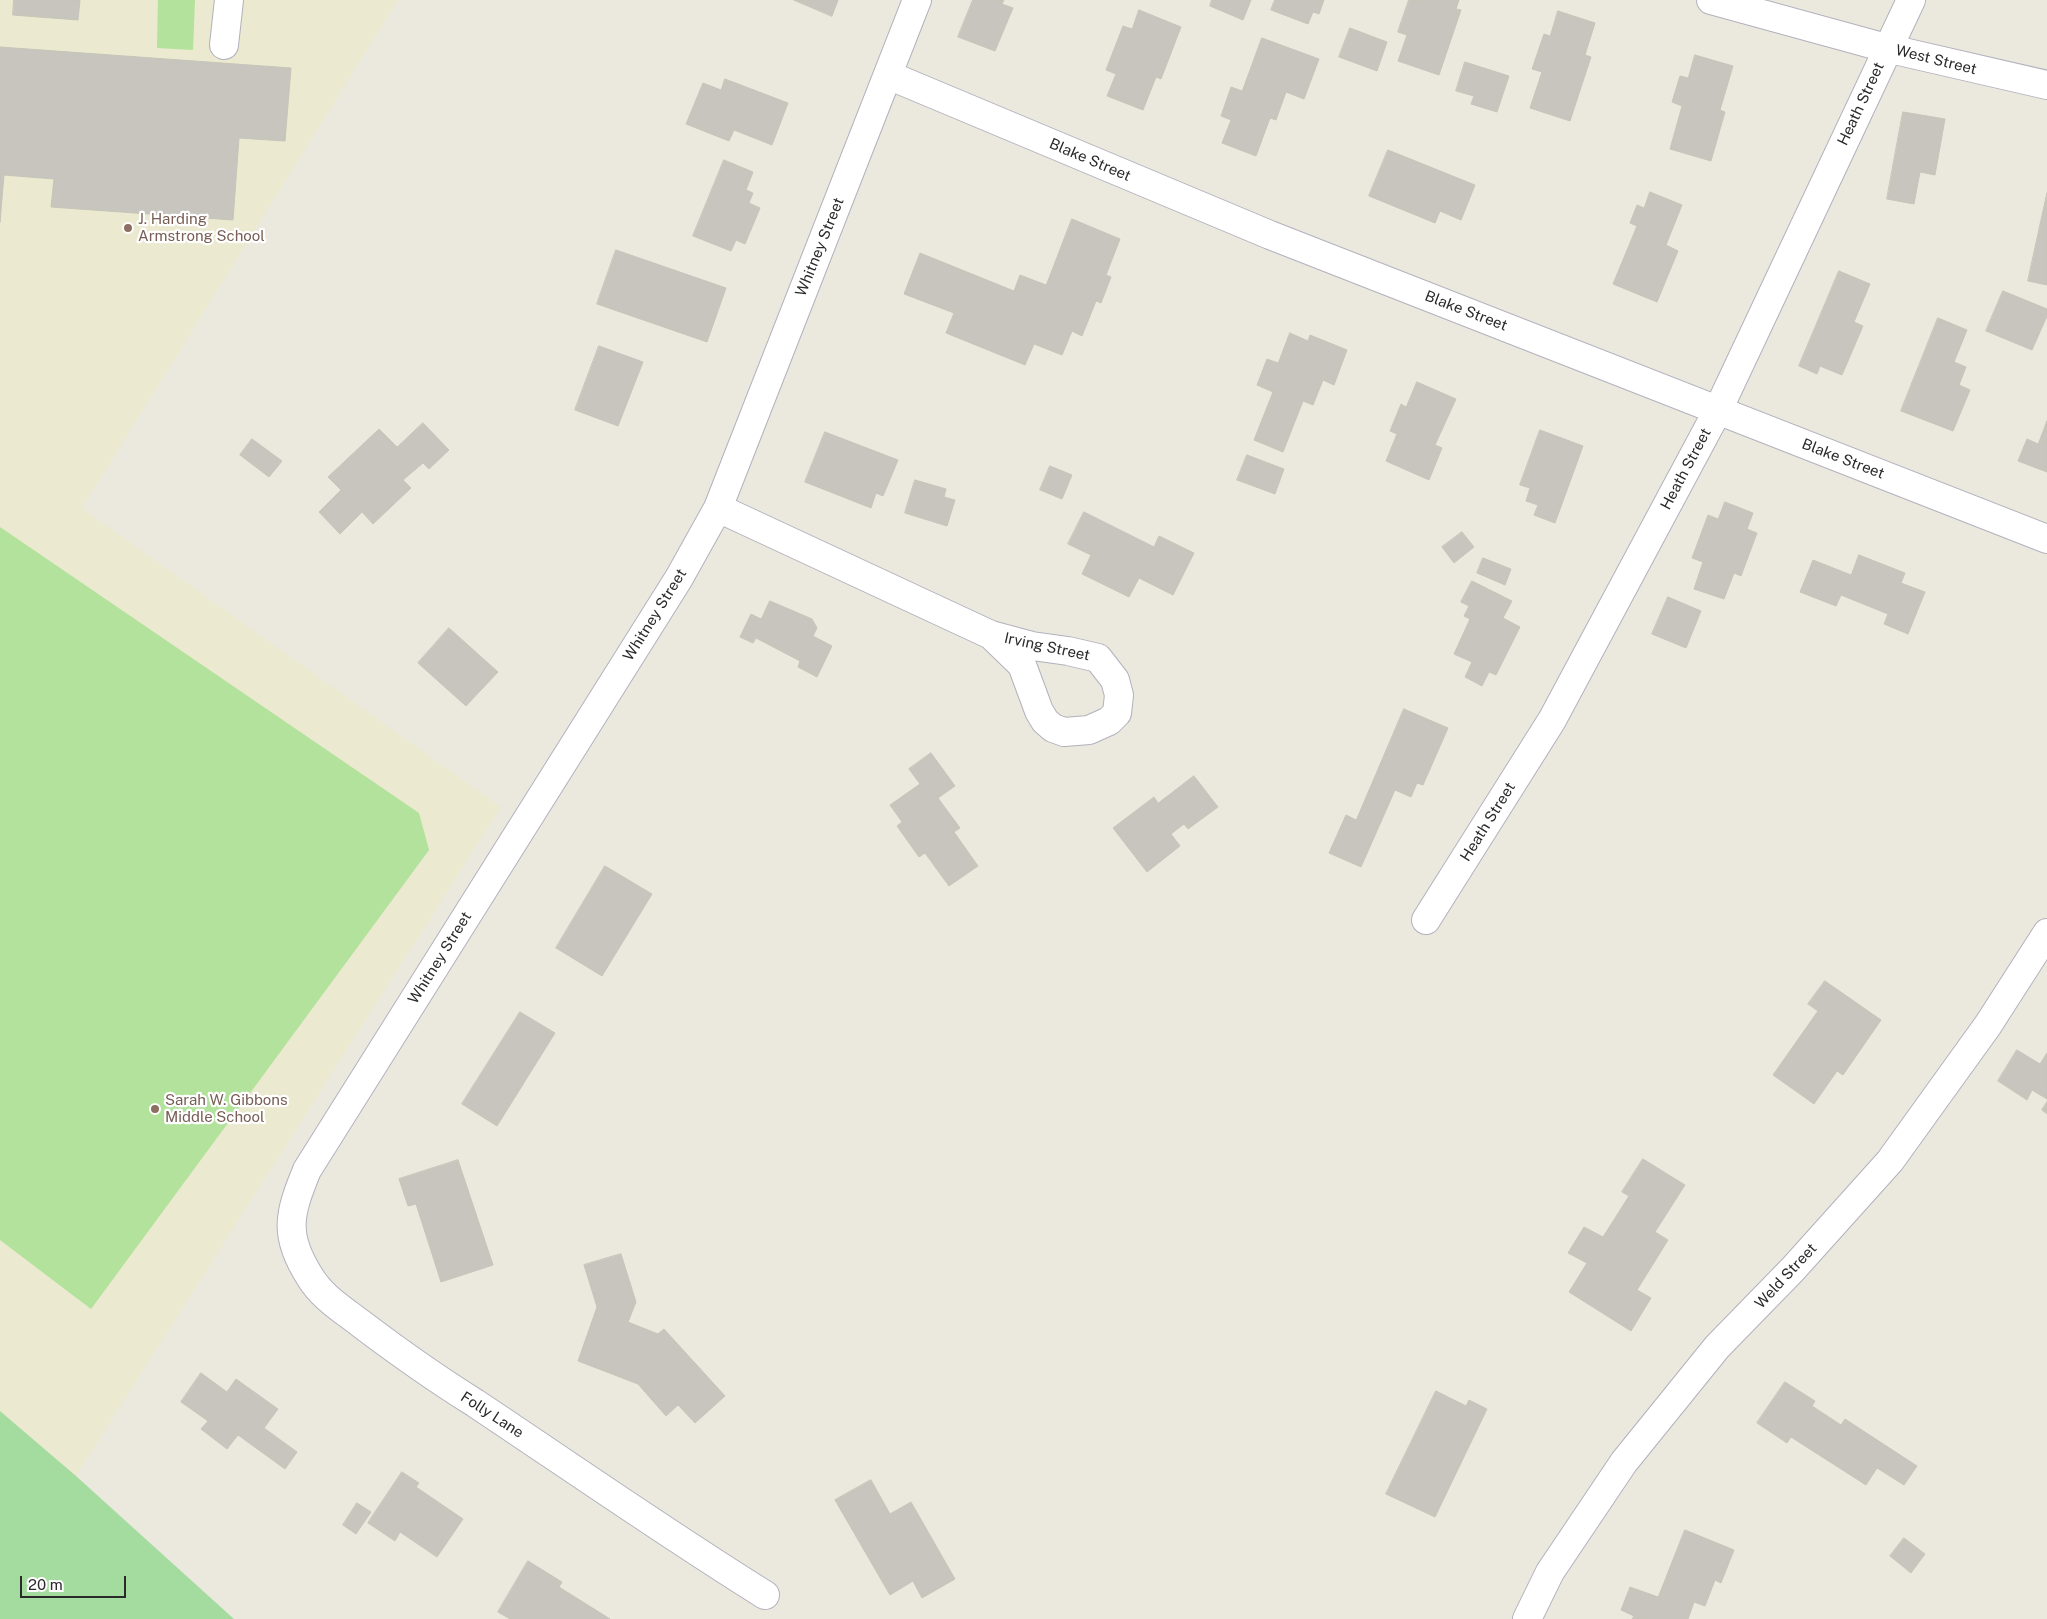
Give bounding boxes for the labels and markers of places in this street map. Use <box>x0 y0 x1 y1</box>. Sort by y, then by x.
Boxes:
place label: J. Harding Armstrong School <box>138 210 265 245</box>
marker: J. Harding Armstrong School <box>122 222 134 234</box>
place label: Sarah W. Gibbons Middle School <box>165 1091 287 1126</box>
marker: Sarah W. Gibbons Middle School <box>149 1103 161 1115</box>

